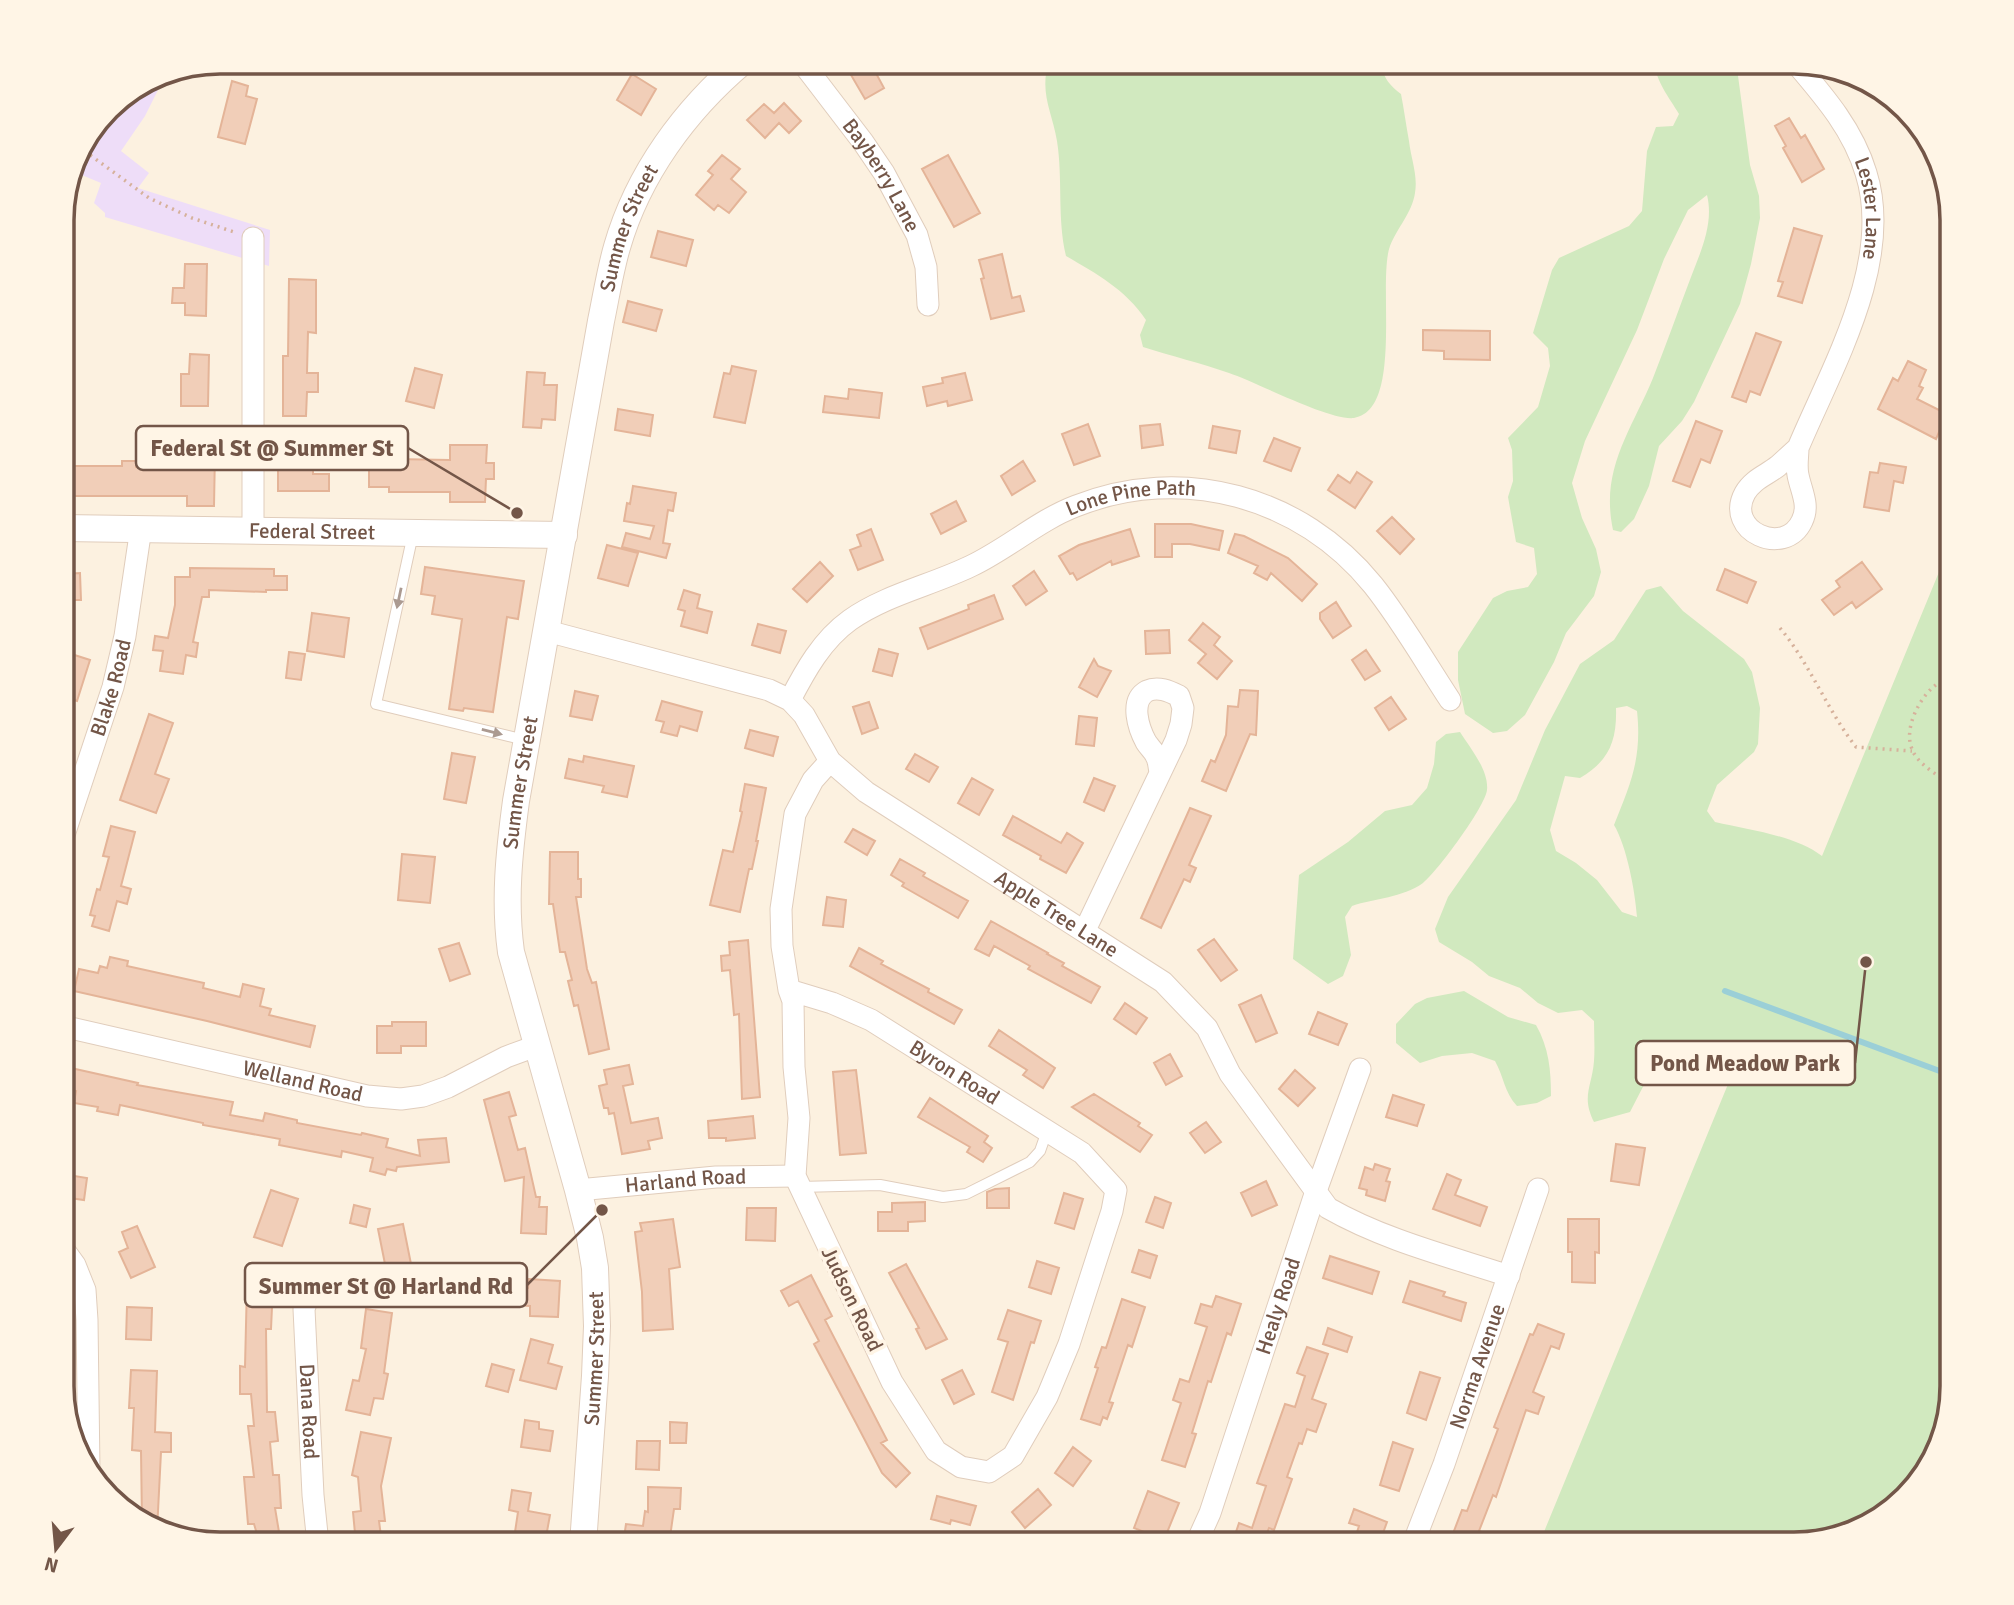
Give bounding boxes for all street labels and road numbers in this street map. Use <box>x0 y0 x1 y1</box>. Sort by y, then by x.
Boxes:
street label: Bayberry Lane <box>837 113 926 236</box>
street label: Lester Lane <box>1849 153 1886 262</box>
street label: Summer Street <box>594 159 664 294</box>
street label: Lone Pine Path <box>1061 475 1197 522</box>
street label: Federal Street <box>249 518 375 545</box>
street label: Blake Road <box>85 637 137 740</box>
street label: Summer Street <box>497 714 544 850</box>
street label: Apple Tree Lane <box>990 865 1123 963</box>
street label: Byron Road <box>904 1034 1004 1111</box>
street label: Welland Road <box>240 1055 365 1108</box>
street label: Harland Road <box>624 1164 746 1199</box>
street label: Judson Road <box>816 1242 888 1356</box>
street label: Healy Road <box>1250 1254 1306 1358</box>
street label: Summer Street <box>579 1291 610 1426</box>
street label: Norma Avenue <box>1444 1300 1511 1432</box>
street label: Dana Road <box>294 1363 324 1460</box>

